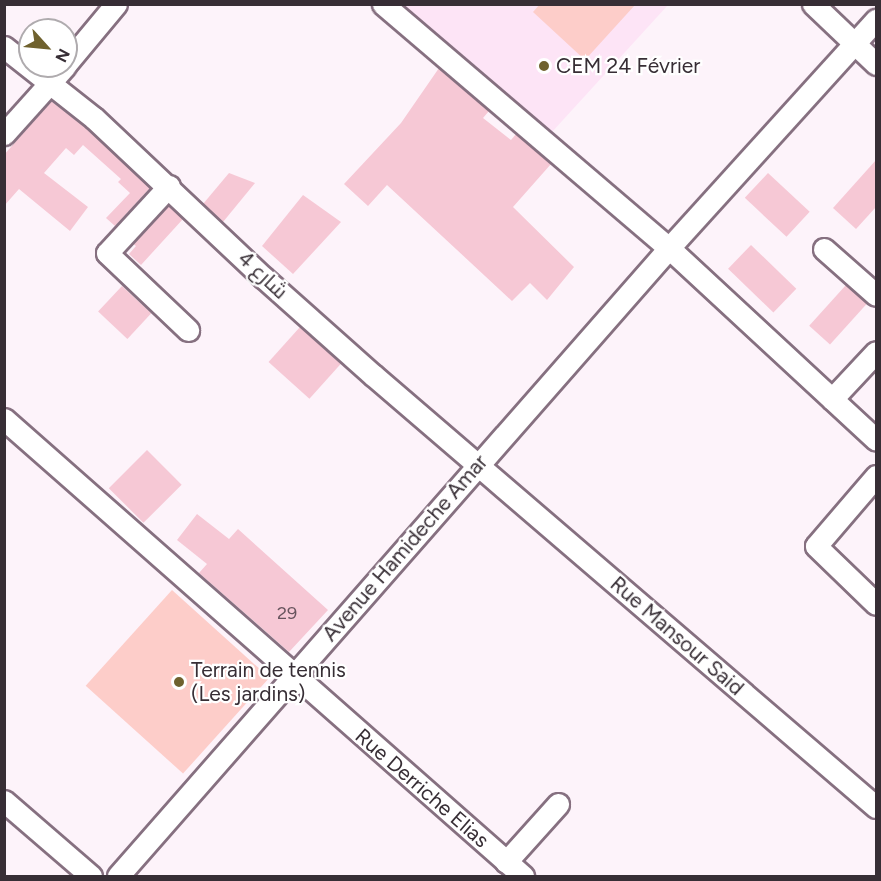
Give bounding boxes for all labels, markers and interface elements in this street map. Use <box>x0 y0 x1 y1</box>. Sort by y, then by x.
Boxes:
north arrow <box>18 18 78 78</box>
text: N <box>51 46 74 65</box>
place label: CEM 24 Février <box>556 53 700 79</box>
marker: CEM 24 Février <box>537 59 551 73</box>
street label: شارع 4 <box>233 246 293 304</box>
street label: Avenue Hamideche Amar <box>317 450 493 646</box>
street label: Rue Mansour Said <box>605 571 749 701</box>
house number: 29 <box>277 602 297 624</box>
place label: Terrain de tennis (Les jardins) <box>191 657 346 707</box>
marker: Terrain de tennis (Les jardins) <box>172 675 186 689</box>
street label: Rue Derriche Elias <box>350 723 494 853</box>

